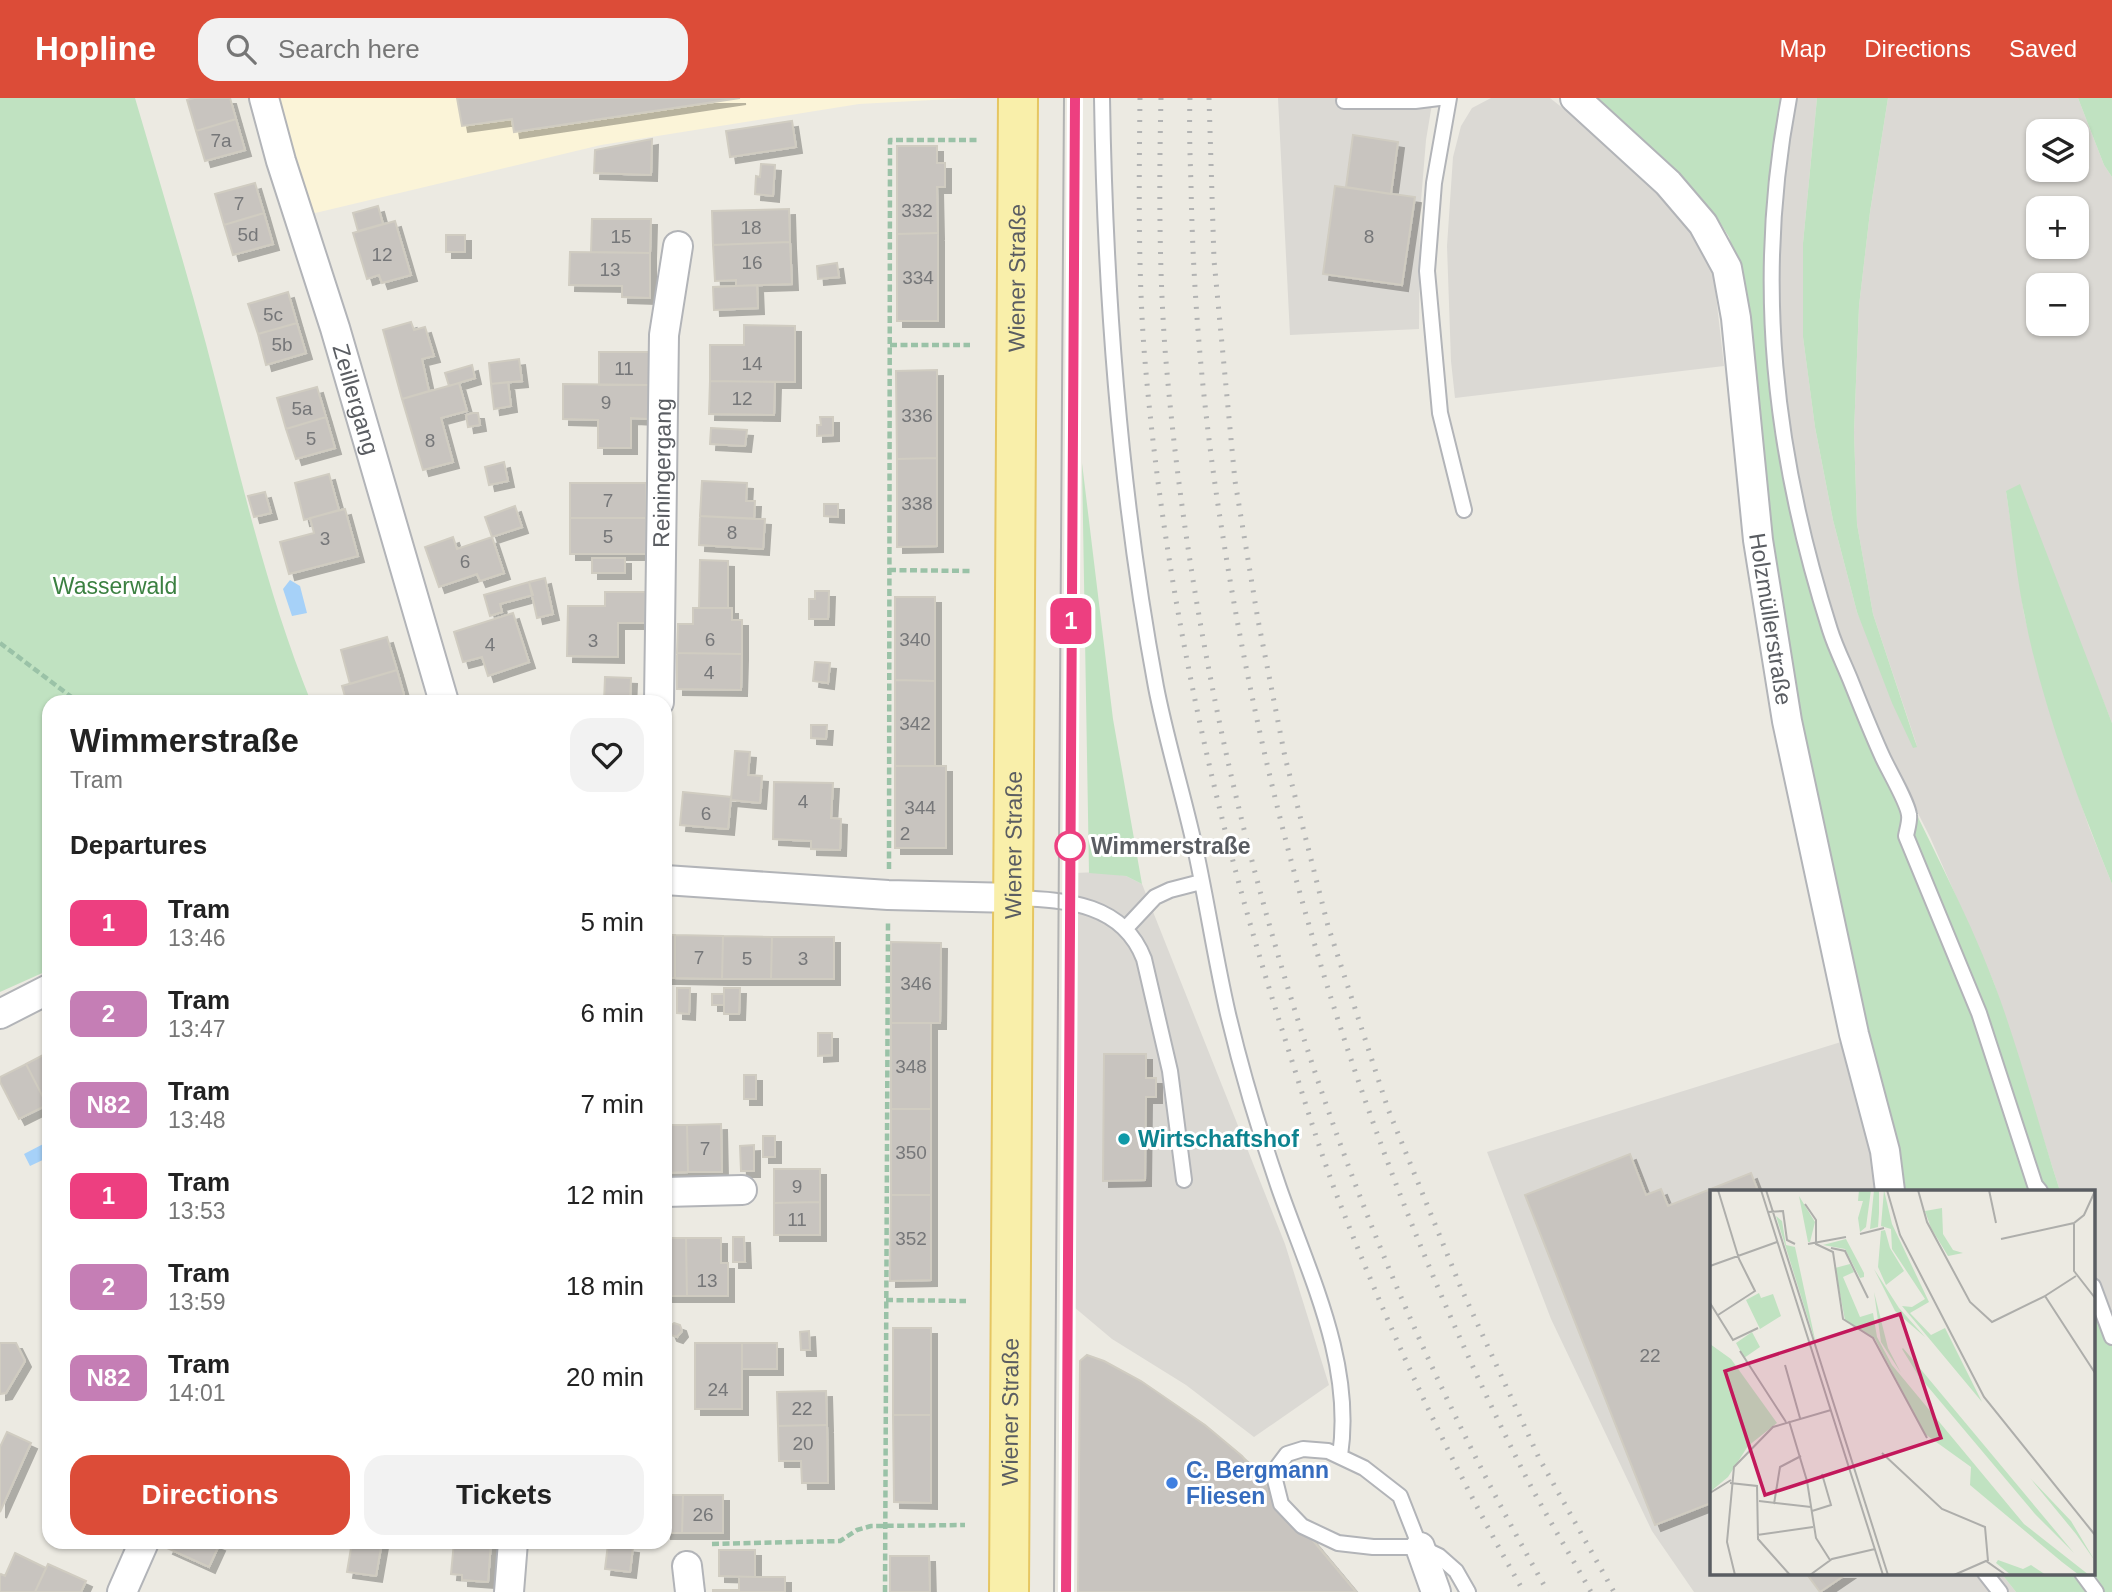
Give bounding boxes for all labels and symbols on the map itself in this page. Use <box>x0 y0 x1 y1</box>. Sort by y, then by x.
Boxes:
house number: 7a <box>210 130 232 151</box>
house number: 7 <box>234 193 244 214</box>
house number: 332 <box>901 200 933 221</box>
street label: Wiener Straße <box>1003 204 1030 352</box>
house number: 18 <box>740 217 762 238</box>
house number: 5d <box>237 224 259 245</box>
house number: 15 <box>610 226 632 247</box>
house number: 8 <box>1364 226 1374 247</box>
house number: 12 <box>371 244 393 265</box>
house number: 16 <box>741 252 763 273</box>
house number: 13 <box>599 259 621 280</box>
house number: 334 <box>902 267 934 288</box>
house number: 5c <box>263 304 283 325</box>
house number: 5b <box>271 334 293 355</box>
street label: Zeillergang <box>327 341 384 458</box>
house number: 14 <box>741 353 763 374</box>
house number: 11 <box>614 358 634 379</box>
house number: 12 <box>731 388 753 409</box>
house number: 9 <box>601 392 611 413</box>
house number: 5a <box>291 398 313 419</box>
street label: Reiningergang <box>648 398 676 548</box>
house number: 336 <box>901 405 933 426</box>
house number: 5 <box>306 428 316 449</box>
house number: 8 <box>425 430 435 451</box>
house number: 7 <box>603 490 613 511</box>
house number: 338 <box>901 493 933 514</box>
house number: 8 <box>727 522 737 543</box>
house number: 5 <box>603 526 613 547</box>
house number: 3 <box>320 528 330 549</box>
street label: Holzmüllerstraße <box>1744 531 1797 707</box>
house number: 6 <box>460 551 470 572</box>
park label: Wasserwald <box>53 573 177 599</box>
line badge: 1 <box>1048 598 1094 644</box>
house number: 6 <box>705 629 715 650</box>
house number: 340 <box>899 629 931 650</box>
house number: 3 <box>588 630 598 651</box>
house number: 4 <box>485 634 496 655</box>
house number: 4 <box>704 662 715 683</box>
house number: 342 <box>899 713 931 734</box>
street label: Wiener Straße <box>1000 771 1027 919</box>
house number: 4 <box>798 791 809 812</box>
house number: 344 <box>904 797 936 818</box>
house number: 6 <box>701 803 711 824</box>
house number: 2 <box>900 823 910 844</box>
marker: Wimmerstraße <box>1055 831 1085 861</box>
place label: Wimmerstraße <box>1091 833 1251 859</box>
house number: 7 <box>694 947 704 968</box>
house number: 5 <box>742 948 752 969</box>
house number: 3 <box>798 948 808 969</box>
house number: 346 <box>900 973 932 994</box>
house number: 348 <box>895 1056 927 1077</box>
place label: Wirtschaftshof <box>1138 1126 1299 1152</box>
marker: Wirtschaftshof <box>1116 1131 1132 1147</box>
house number: 7 <box>700 1138 710 1159</box>
house number: 350 <box>895 1142 927 1163</box>
house number: 9 <box>792 1176 802 1197</box>
inset map <box>1710 1190 2094 1574</box>
house number: 11 <box>787 1209 807 1230</box>
house number: 352 <box>895 1228 927 1249</box>
house number: 13 <box>696 1270 718 1291</box>
street label: Wiener Straße <box>997 1338 1024 1486</box>
house number: 22 <box>1639 1345 1661 1366</box>
house number: 24 <box>707 1379 729 1400</box>
house number: 22 <box>791 1398 813 1419</box>
house number: 20 <box>792 1433 814 1454</box>
place label: C. Bergmann Fliesen <box>1186 1457 1329 1509</box>
marker: C. Bergmann Fliesen <box>1164 1475 1180 1491</box>
house number: 26 <box>692 1504 714 1525</box>

